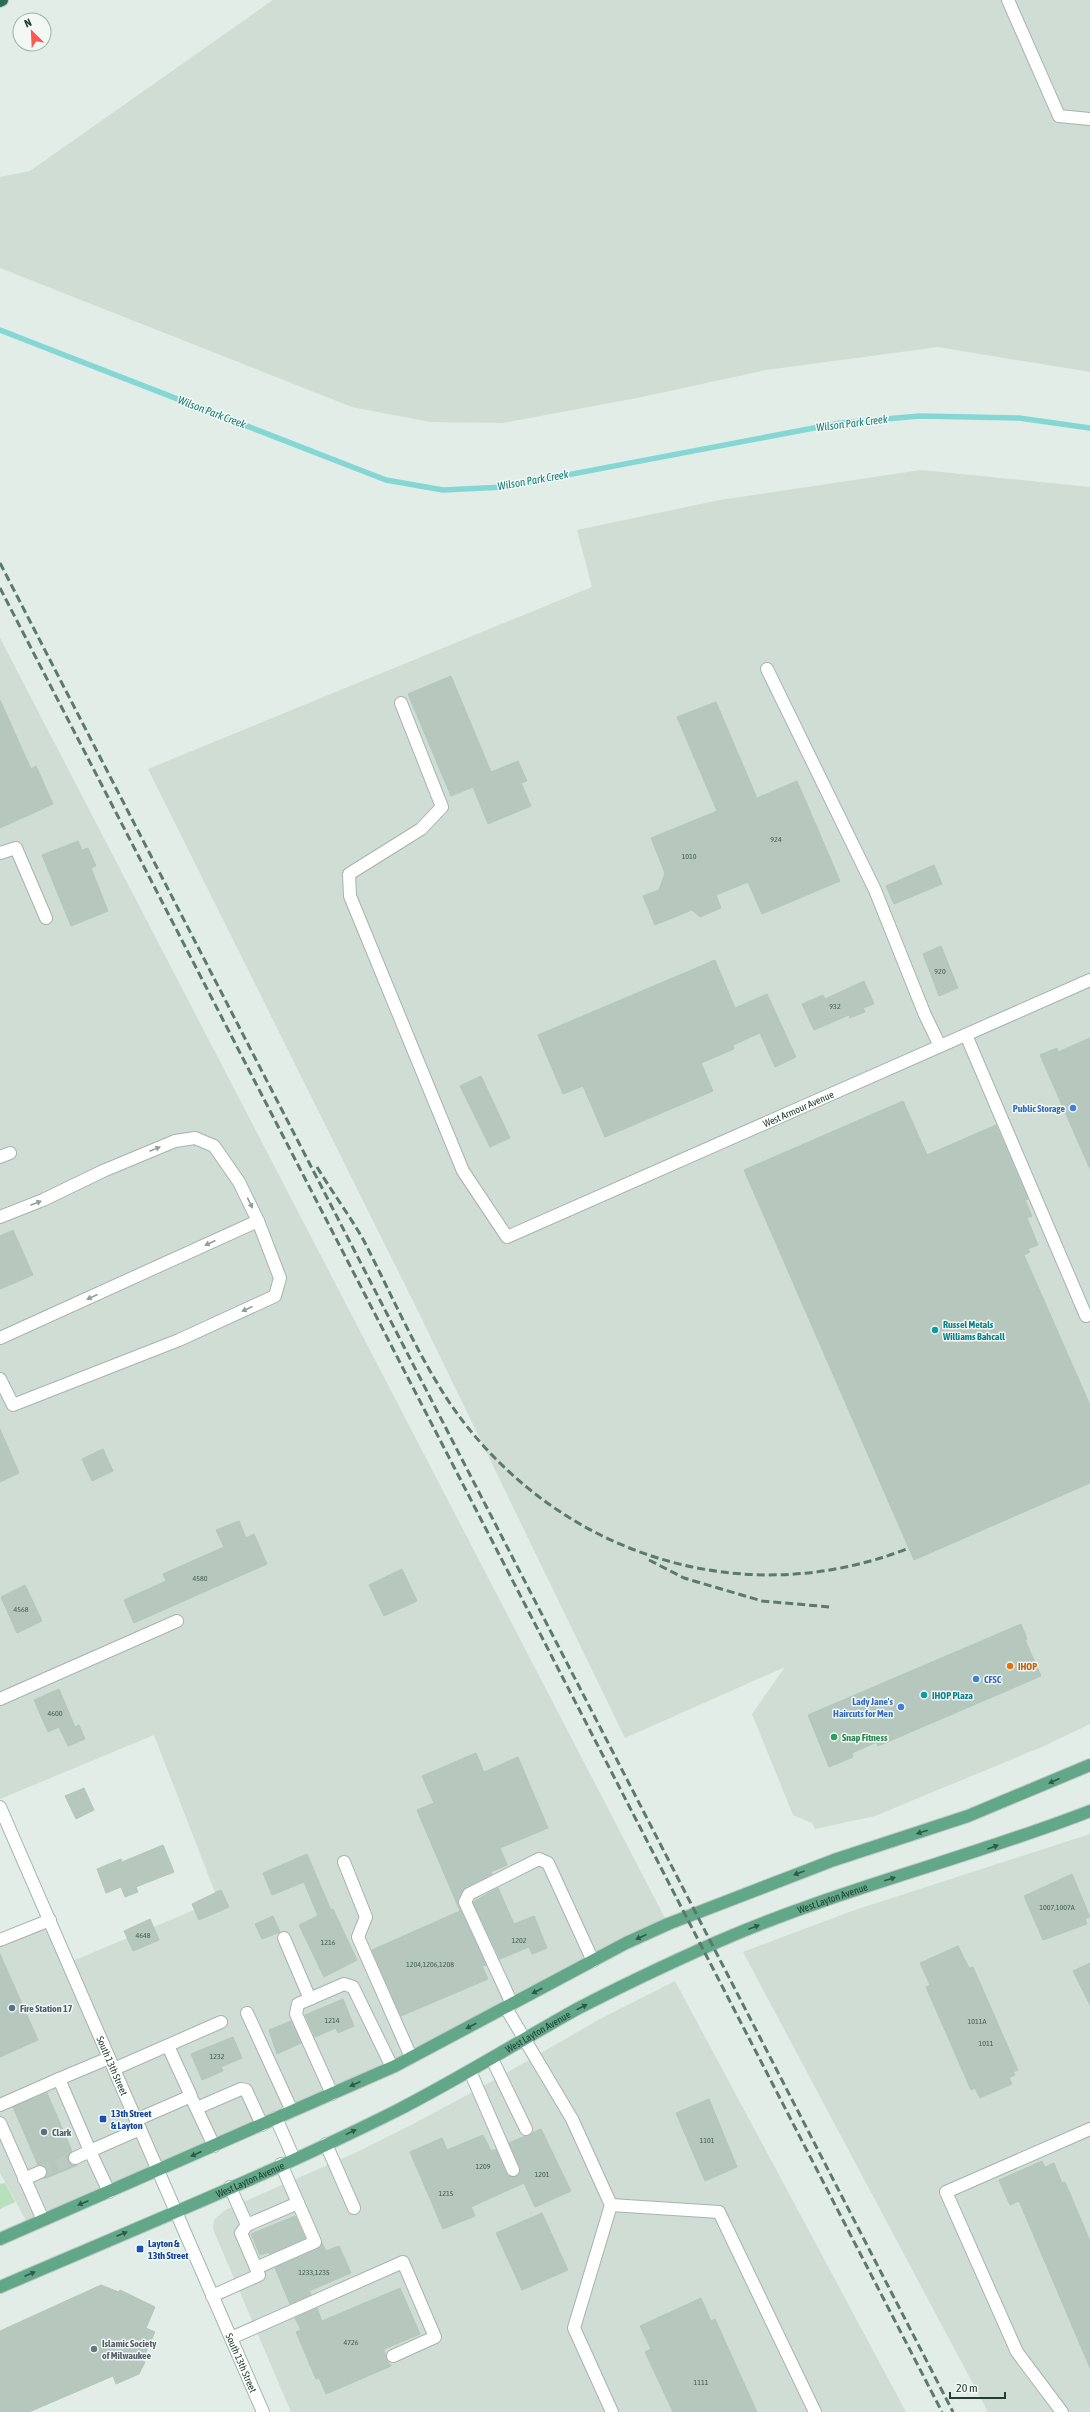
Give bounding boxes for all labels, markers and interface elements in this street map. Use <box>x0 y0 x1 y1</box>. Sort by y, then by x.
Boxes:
north arrow <box>12 12 52 52</box>
text: N <box>23 16 33 30</box>
water label: Wilson Park Creek <box>176 394 248 431</box>
water label: Wilson Park Creek <box>816 413 889 433</box>
water label: Wilson Park Creek <box>497 468 570 492</box>
house number: 924 <box>770 835 782 844</box>
house number: 1010 <box>681 852 697 861</box>
house number: 920 <box>934 967 946 976</box>
house number: 932 <box>829 1002 841 1011</box>
street label: West Armour Avenue <box>761 1088 836 1129</box>
place label: Public Storage <box>1013 1103 1065 1114</box>
marker: Public Storage <box>1068 1103 1078 1113</box>
one-way arrow <box>149 1146 161 1152</box>
one-way arrow <box>247 1197 253 1209</box>
one-way arrow <box>31 1199 43 1205</box>
one-way arrow <box>204 1240 216 1246</box>
one-way arrow <box>85 1294 97 1300</box>
one-way arrow <box>241 1306 253 1312</box>
place label: Russel Metals Williams Bahcall <box>942 1319 1005 1342</box>
marker: Russel Metals Williams Bahcall <box>930 1325 940 1335</box>
house number: 4580 <box>192 1574 208 1583</box>
house number: 4568 <box>13 1605 29 1614</box>
marker: IHOP <box>1005 1661 1015 1671</box>
place label: IHOP <box>1018 1661 1037 1672</box>
marker: CFSC <box>971 1674 981 1684</box>
place label: CFSC <box>984 1674 1002 1685</box>
marker: IHOP Plaza <box>919 1690 929 1700</box>
place label: IHOP Plaza <box>932 1690 973 1701</box>
place label: Lady Jane's Haircuts for Men <box>833 1696 893 1719</box>
marker: Lady Jane's Haircuts for Men <box>896 1702 906 1712</box>
house number: 4600 <box>47 1709 63 1718</box>
marker: Snap Fitness <box>829 1732 839 1742</box>
place label: Snap Fitness <box>842 1732 888 1743</box>
one-way arrow <box>1049 1778 1060 1784</box>
one-way arrow <box>916 1829 928 1835</box>
one-way arrow <box>988 1844 1000 1850</box>
one-way arrow <box>793 1871 805 1877</box>
one-way arrow <box>884 1876 896 1882</box>
street label: West Layton Avenue <box>796 1881 869 1915</box>
house number: 1007,1007A <box>1039 1903 1075 1912</box>
one-way arrow <box>748 1923 760 1929</box>
house number: 4648 <box>135 1931 151 1940</box>
one-way arrow <box>635 1934 646 1940</box>
house number: 1202 <box>511 1936 527 1945</box>
house number: 1216 <box>320 1938 336 1947</box>
house number: 1204,1206,1208 <box>406 1960 454 1969</box>
one-way arrow <box>531 1988 543 1994</box>
marker: Fire Station 17 <box>7 2003 17 2013</box>
place label: Fire Station 17 <box>20 2003 73 2014</box>
one-way arrow <box>577 2003 588 2010</box>
street label: West Layton Avenue <box>503 2008 573 2055</box>
house number: 1214 <box>324 2016 340 2025</box>
house number: 1011A <box>968 2017 987 2026</box>
one-way arrow <box>466 2023 477 2029</box>
street label: South 13th Street <box>95 2034 130 2097</box>
house number: 1011 <box>978 2039 994 2048</box>
house number: 1232 <box>209 2052 225 2061</box>
one-way arrow <box>348 2081 360 2087</box>
place label: 13th Street & Layton <box>111 2108 152 2131</box>
marker: 13th Street & Layton <box>98 2114 108 2124</box>
marker: Clark <box>39 2127 49 2137</box>
place label: Clark <box>52 2127 72 2138</box>
one-way arrow <box>345 2129 357 2135</box>
house number: 1101 <box>699 2136 715 2145</box>
one-way arrow <box>190 2151 201 2157</box>
street label: West Layton Avenue <box>214 2159 286 2199</box>
house number: 1209 <box>475 2162 491 2171</box>
house number: 1201 <box>534 2170 550 2179</box>
house number: 1215 <box>438 2189 454 2198</box>
one-way arrow <box>78 2200 89 2206</box>
one-way arrow <box>116 2231 127 2237</box>
place label: Layton & 13th Street <box>148 2238 189 2261</box>
marker: Layton & 13th Street <box>135 2244 145 2254</box>
house number: 1233,1235 <box>298 2268 330 2277</box>
one-way arrow <box>25 2270 37 2276</box>
street label: South 13th Street <box>224 2331 259 2394</box>
place label: Islamic Society of Milwaukee <box>102 2338 157 2361</box>
house number: 4726 <box>343 2338 359 2347</box>
marker: Islamic Society of Milwaukee <box>89 2344 99 2354</box>
scale bar <box>950 2374 1005 2400</box>
house number: 1111 <box>693 2378 709 2387</box>
text: 20 m <box>956 2381 978 2395</box>

